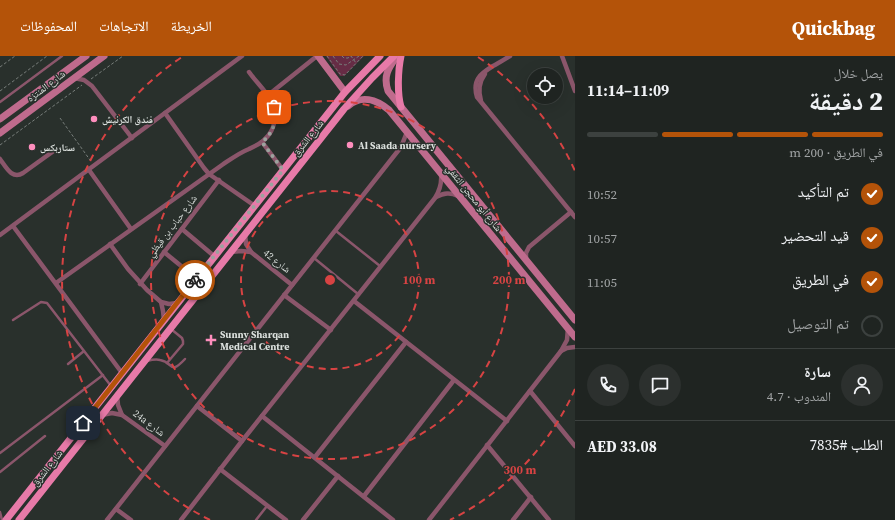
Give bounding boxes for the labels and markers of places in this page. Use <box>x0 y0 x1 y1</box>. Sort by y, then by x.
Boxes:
pin <box>257 90 291 124</box>
place label: فندق الكرنيش <box>102 113 153 126</box>
marker: فندق الكرنيش <box>89 114 99 124</box>
place label: Al Saada nursery <box>358 139 437 152</box>
marker: Al Saada nursery <box>345 140 355 150</box>
place label: ستاربكس <box>40 141 75 154</box>
marker: ستاربكس <box>27 142 37 152</box>
centre of rings <box>323 273 337 287</box>
place label: Sunny Sharqan Medical Centre <box>220 328 290 353</box>
marker: Sunny Sharqan Medical Centre <box>205 334 217 346</box>
pin <box>66 406 100 440</box>

